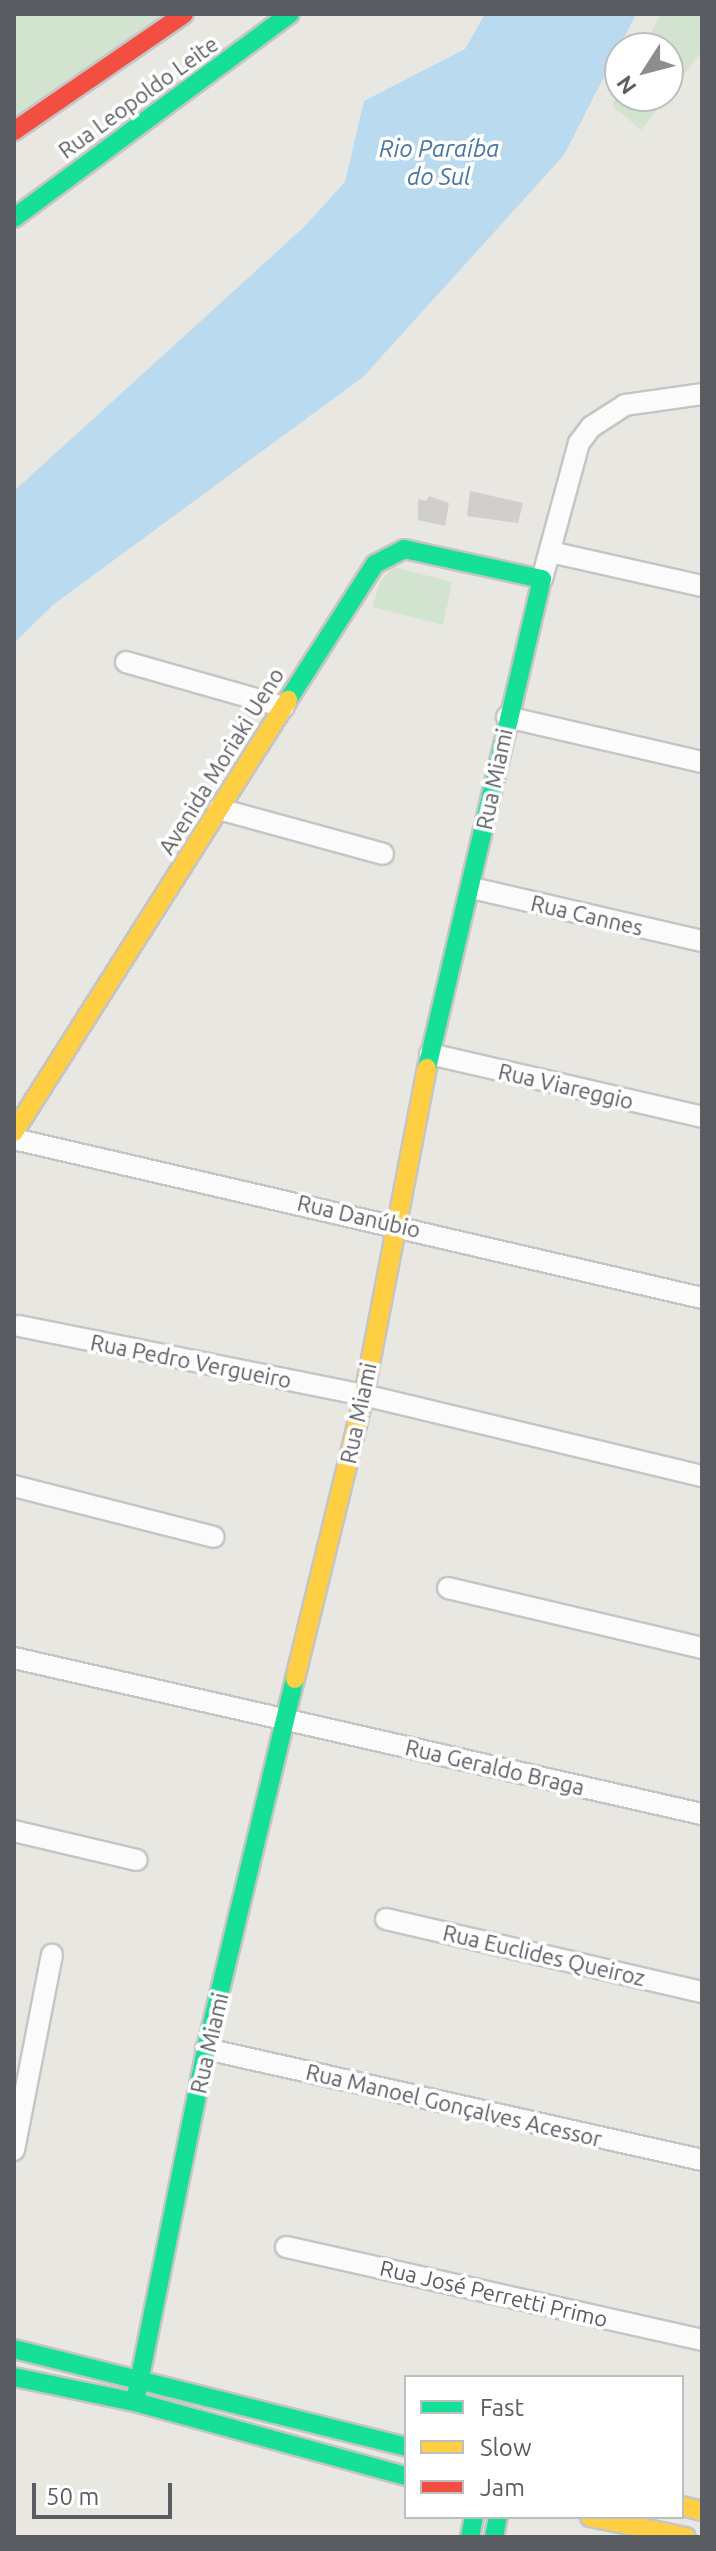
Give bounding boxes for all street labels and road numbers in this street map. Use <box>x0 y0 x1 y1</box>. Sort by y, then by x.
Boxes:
street label: Rua Leopoldo Leite <box>53 30 223 164</box>
street label: Avenida Moriaki Ueno <box>153 663 289 859</box>
street label: Rua Miami <box>470 726 518 832</box>
street label: Rua Cannes <box>528 889 646 941</box>
street label: Rua Viareggio <box>496 1058 636 1114</box>
street label: Rua Danúbio <box>295 1189 423 1243</box>
street label: Rua Pedro Vergueiro <box>88 1329 294 1393</box>
street label: Rua Miami <box>334 1360 382 1466</box>
street label: Rua Geraldo Braga <box>403 1734 587 1800</box>
street label: Rua Euclides Queiroz <box>440 1919 648 1991</box>
street label: Rua Miami <box>185 1990 233 2096</box>
street label: Rua Manoel Gonçalves Acessor <box>303 2058 605 2152</box>
street label: Rua José Perretti Primo <box>377 2254 611 2332</box>

